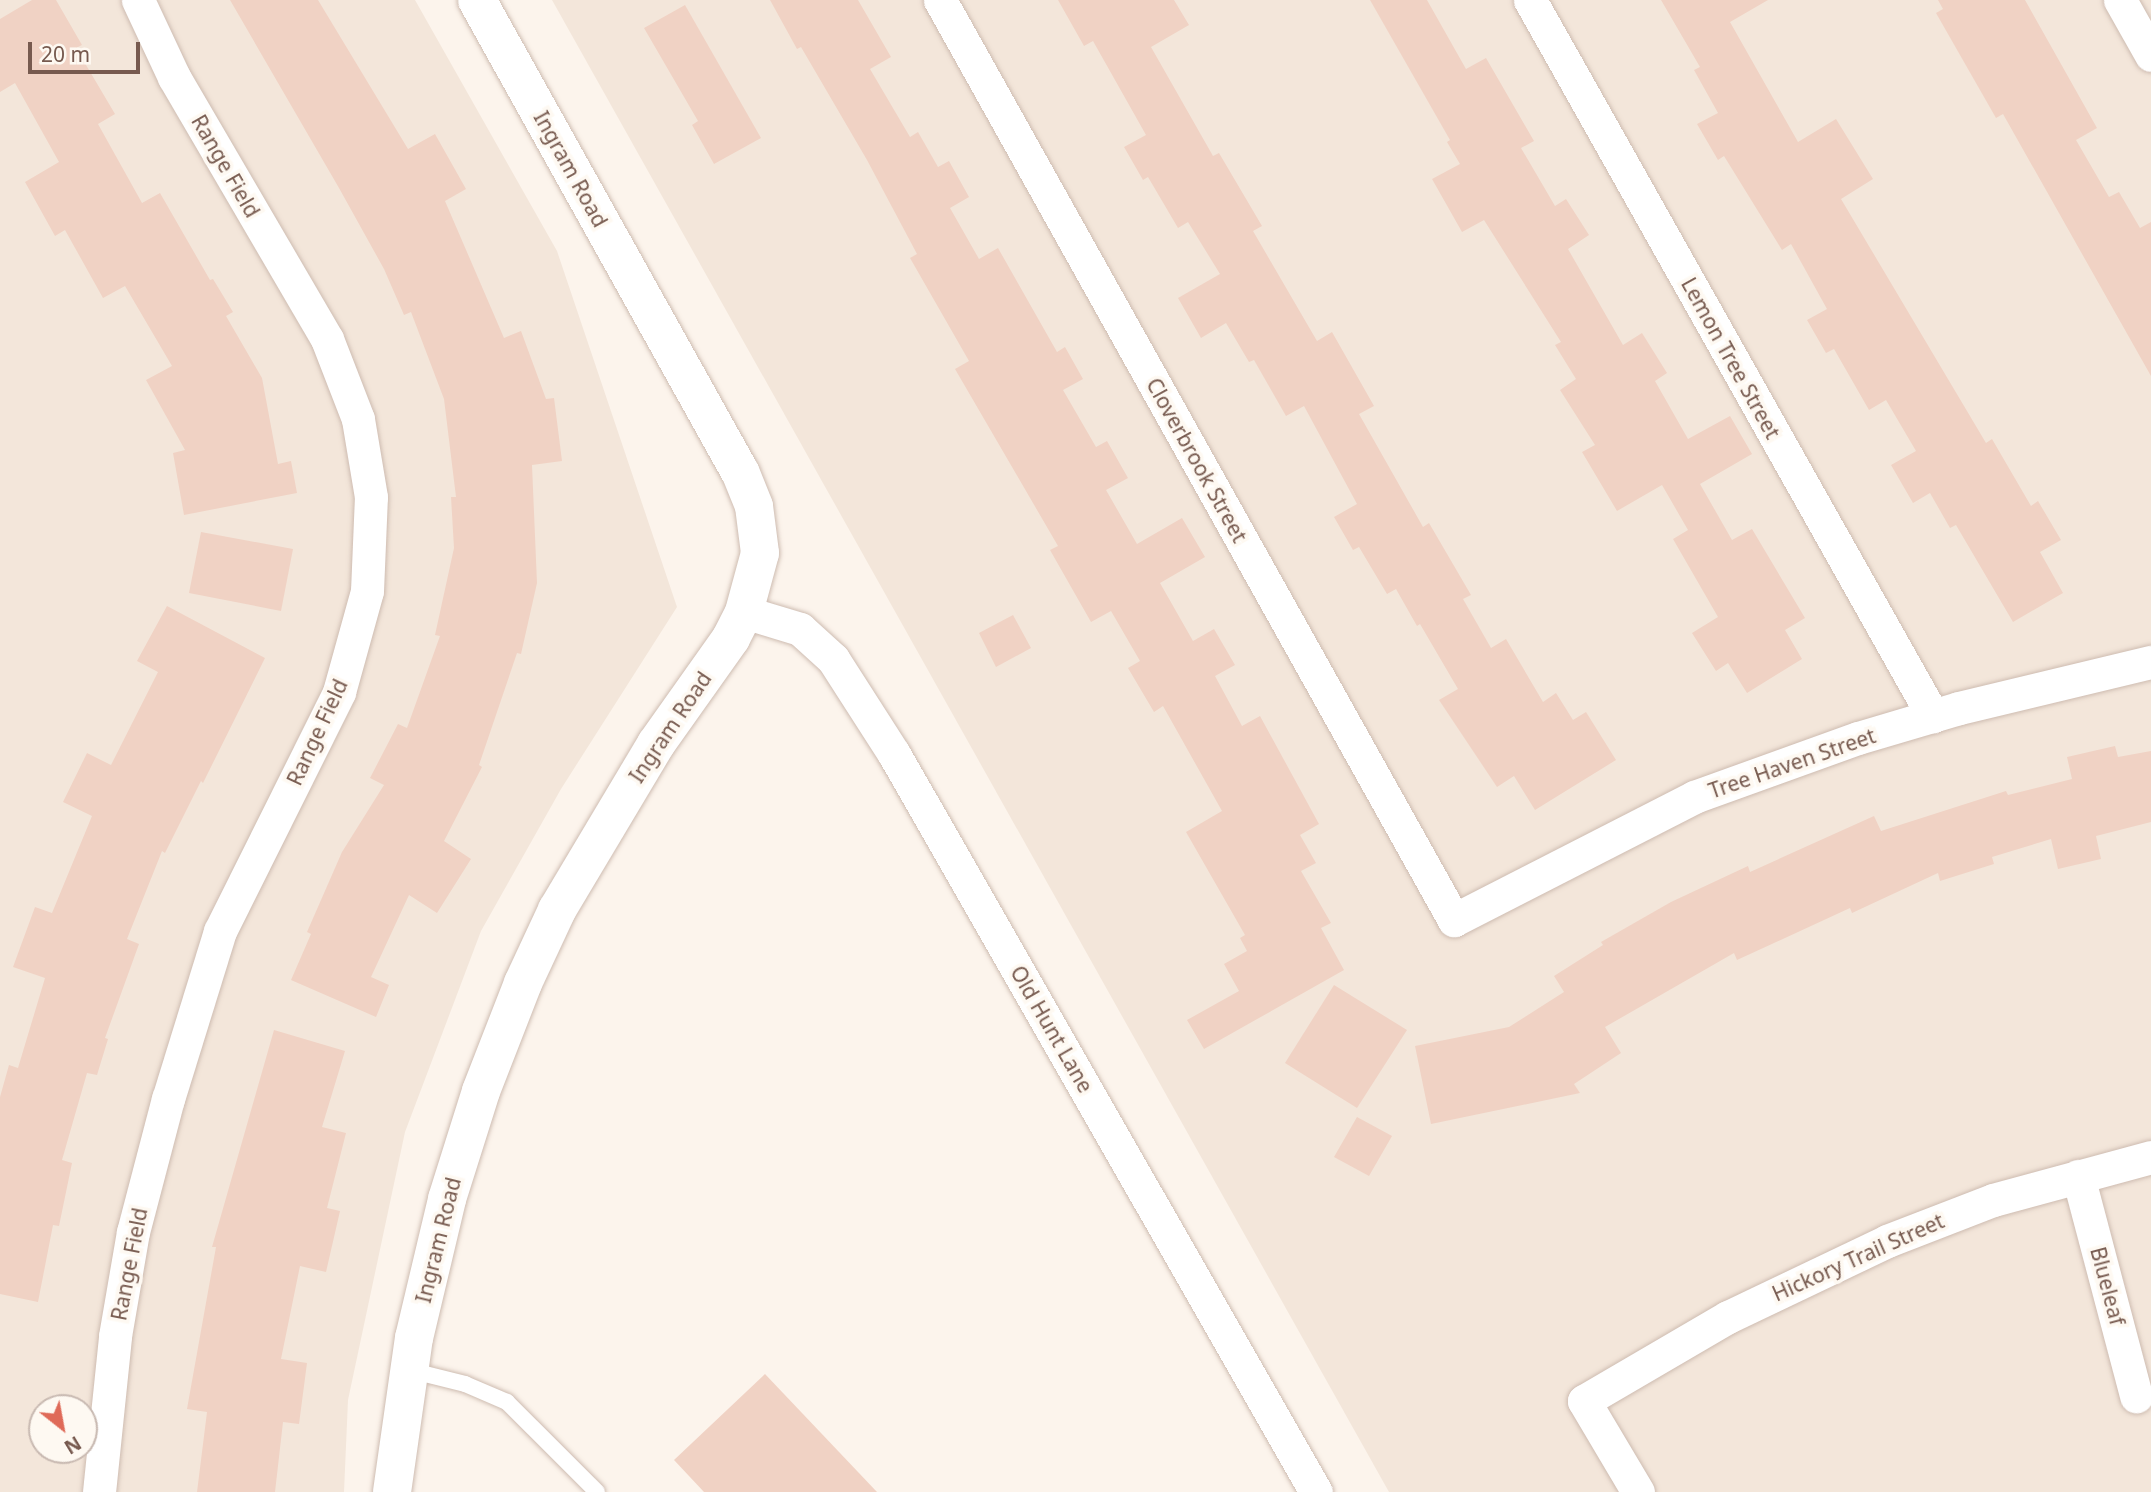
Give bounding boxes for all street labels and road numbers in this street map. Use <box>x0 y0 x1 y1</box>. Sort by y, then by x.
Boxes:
street label: Ingram Road <box>529 107 613 231</box>
street label: Range Field <box>186 110 266 222</box>
street label: Lemon Tree Street <box>1676 273 1786 443</box>
street label: Cloverbrook Street <box>1141 373 1253 547</box>
street label: Ingram Road <box>624 667 716 787</box>
street label: Range Field <box>281 675 353 789</box>
street label: Tree Haven Street <box>1705 723 1879 803</box>
street label: Old Hunt Lane <box>1005 961 1099 1097</box>
street label: Ingram Road <box>410 1175 466 1305</box>
street label: Range Field <box>106 1205 152 1323</box>
street label: Hickory Trail Street <box>1768 1208 1948 1306</box>
street label: Blueleaf <box>2085 1244 2131 1328</box>

